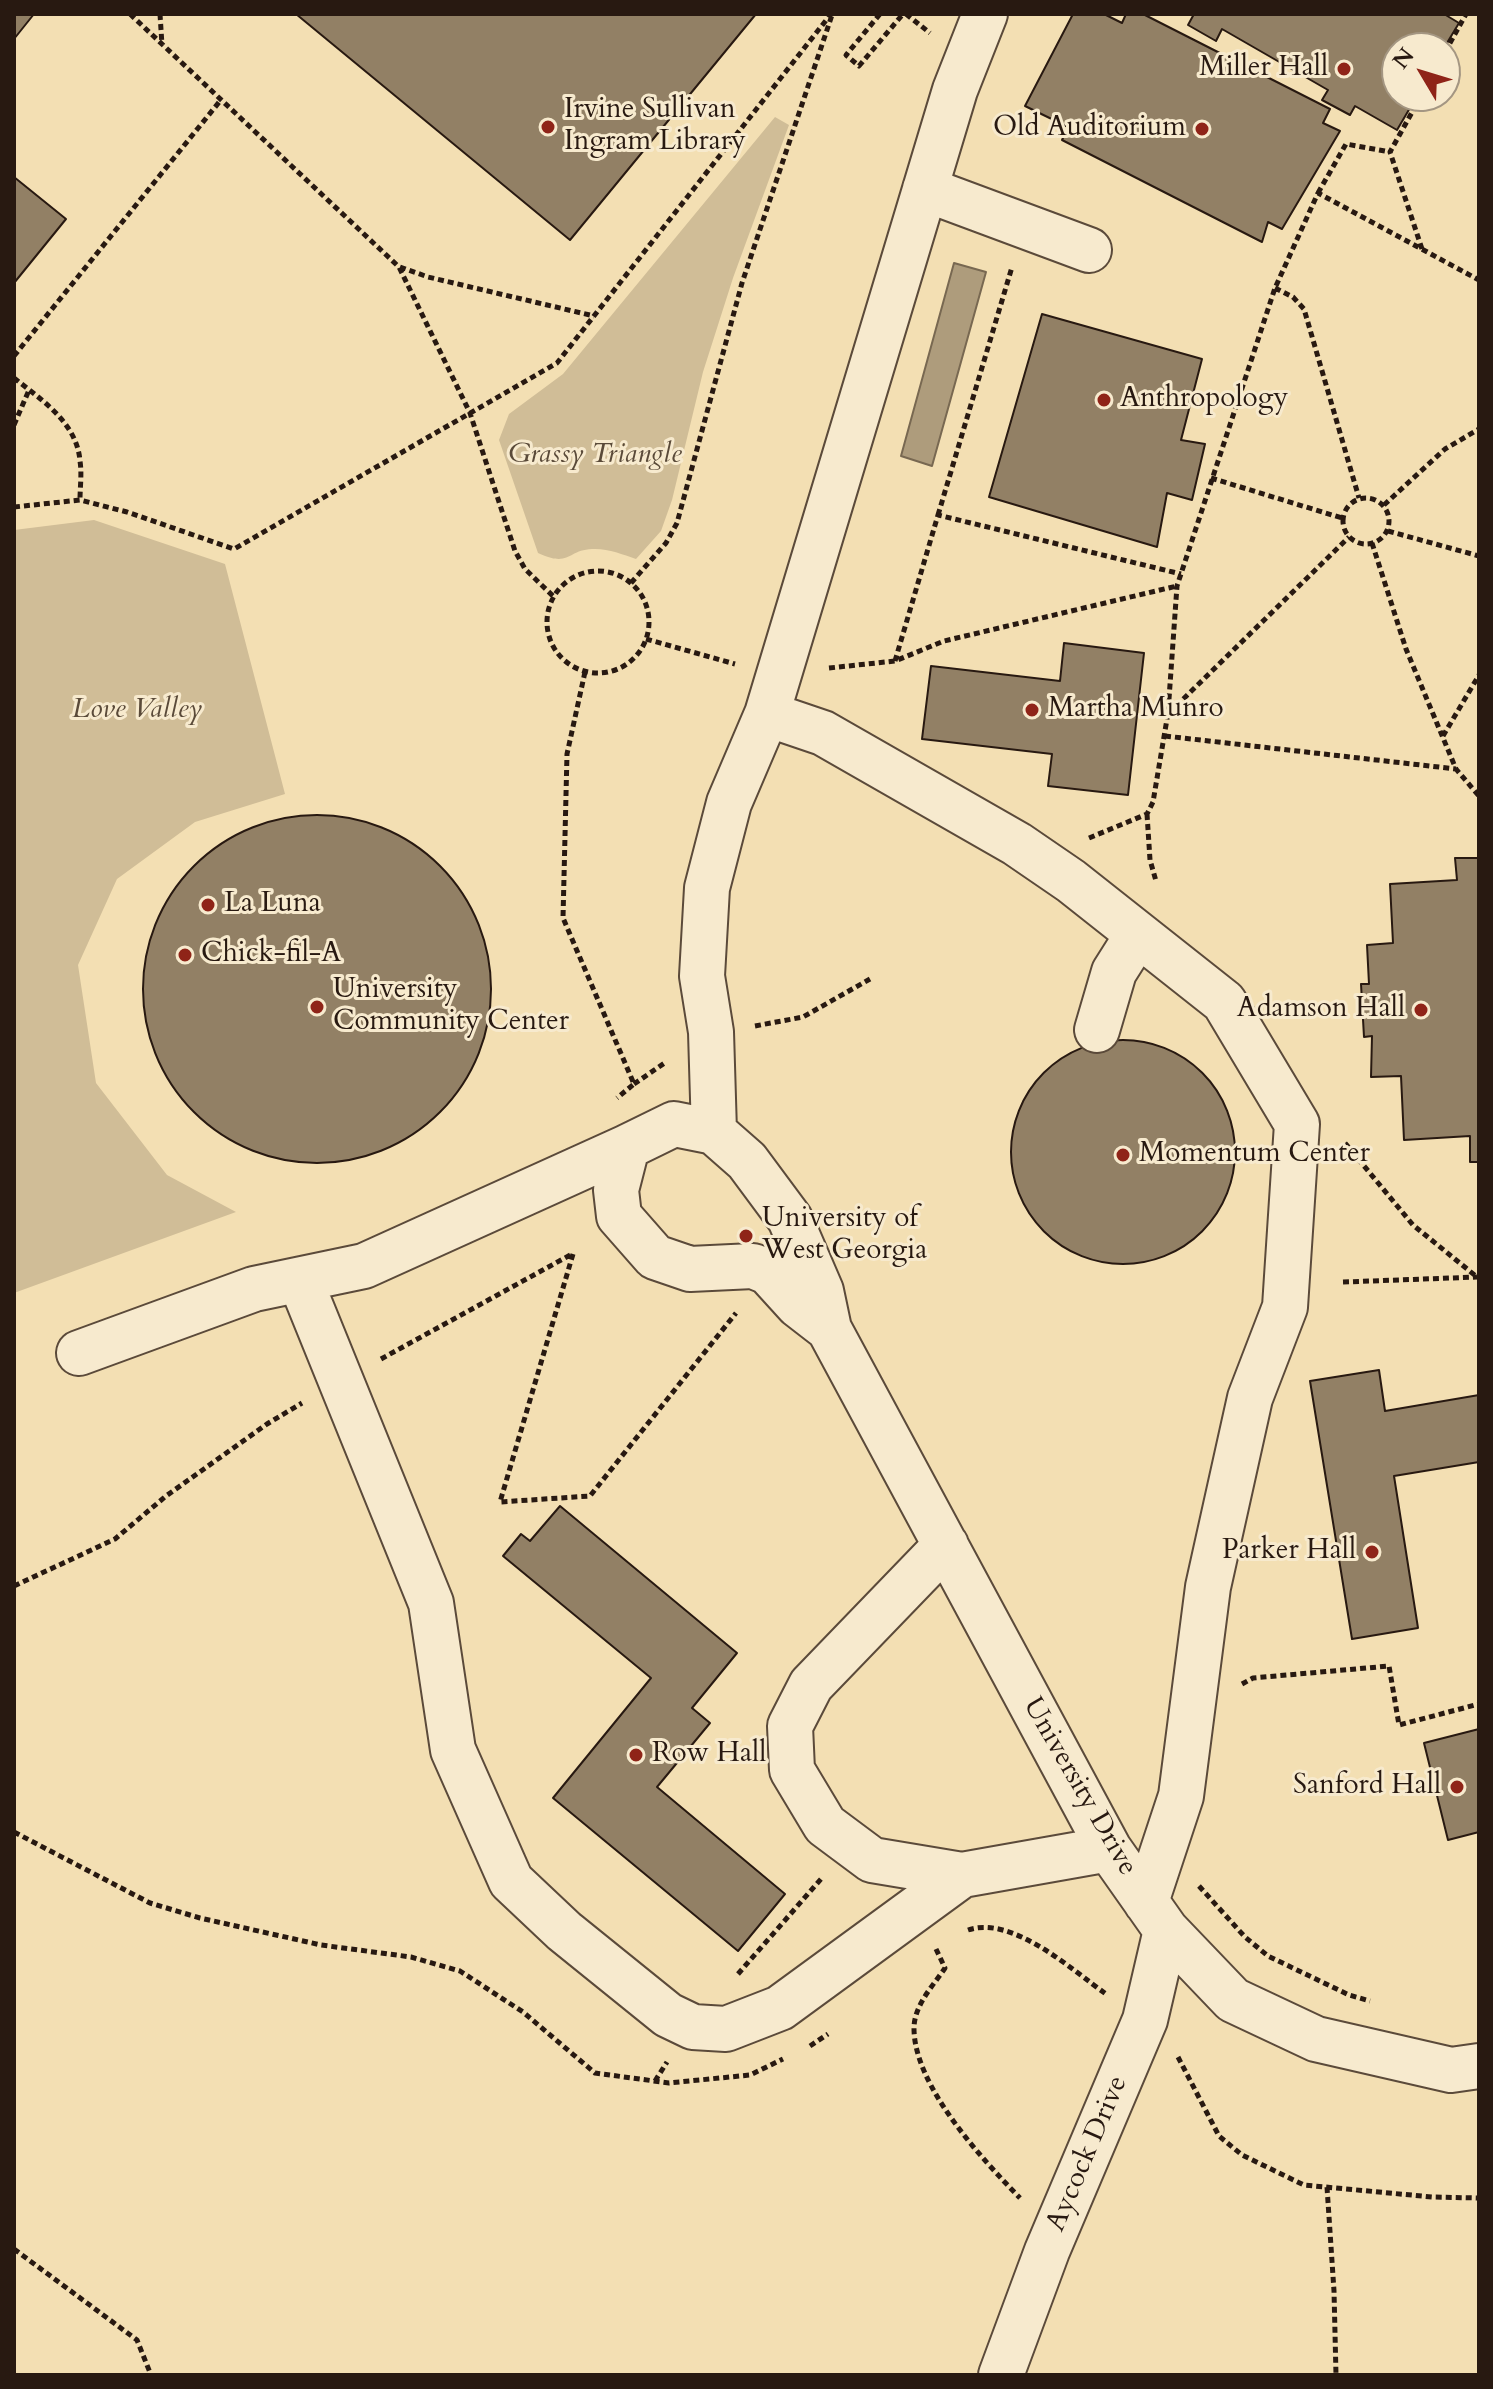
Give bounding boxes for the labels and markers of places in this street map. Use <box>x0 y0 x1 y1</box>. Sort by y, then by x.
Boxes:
place label: Miller Hall <box>1199 52 1328 86</box>
marker: Miller Hall <box>1335 60 1353 78</box>
place label: Irvine Sullivan Ingram Library <box>564 94 746 160</box>
place label: Old Auditorium <box>993 112 1186 146</box>
marker: Irvine Sullivan Ingram Library <box>539 118 557 136</box>
marker: Old Auditorium <box>1193 120 1211 138</box>
place label: Anthropology <box>1120 383 1288 417</box>
marker: Anthropology <box>1095 391 1113 409</box>
place label: Martha Munro <box>1048 693 1224 727</box>
marker: Martha Munro <box>1023 701 1041 719</box>
place label: La Luna <box>224 888 321 922</box>
marker: La Luna <box>199 896 217 914</box>
place label: Chick-fil-A <box>201 938 341 972</box>
marker: Chick-fil-A <box>176 946 194 964</box>
place label: University Community Center <box>333 974 569 1040</box>
place label: Adamson Hall <box>1237 993 1405 1027</box>
marker: University Community Center <box>308 998 326 1016</box>
marker: Adamson Hall <box>1412 1001 1430 1019</box>
place label: Momentum Center <box>1139 1138 1370 1172</box>
marker: Momentum Center <box>1114 1146 1132 1164</box>
place label: University of West Georgia <box>762 1203 927 1269</box>
marker: University of West Georgia <box>737 1227 755 1245</box>
place label: Parker Hall <box>1222 1535 1356 1569</box>
marker: Parker Hall <box>1363 1543 1381 1561</box>
place label: Row Hall <box>652 1738 766 1772</box>
marker: Row Hall <box>627 1746 645 1764</box>
place label: Sanford Hall <box>1293 1770 1441 1804</box>
marker: Sanford Hall <box>1448 1778 1466 1796</box>

